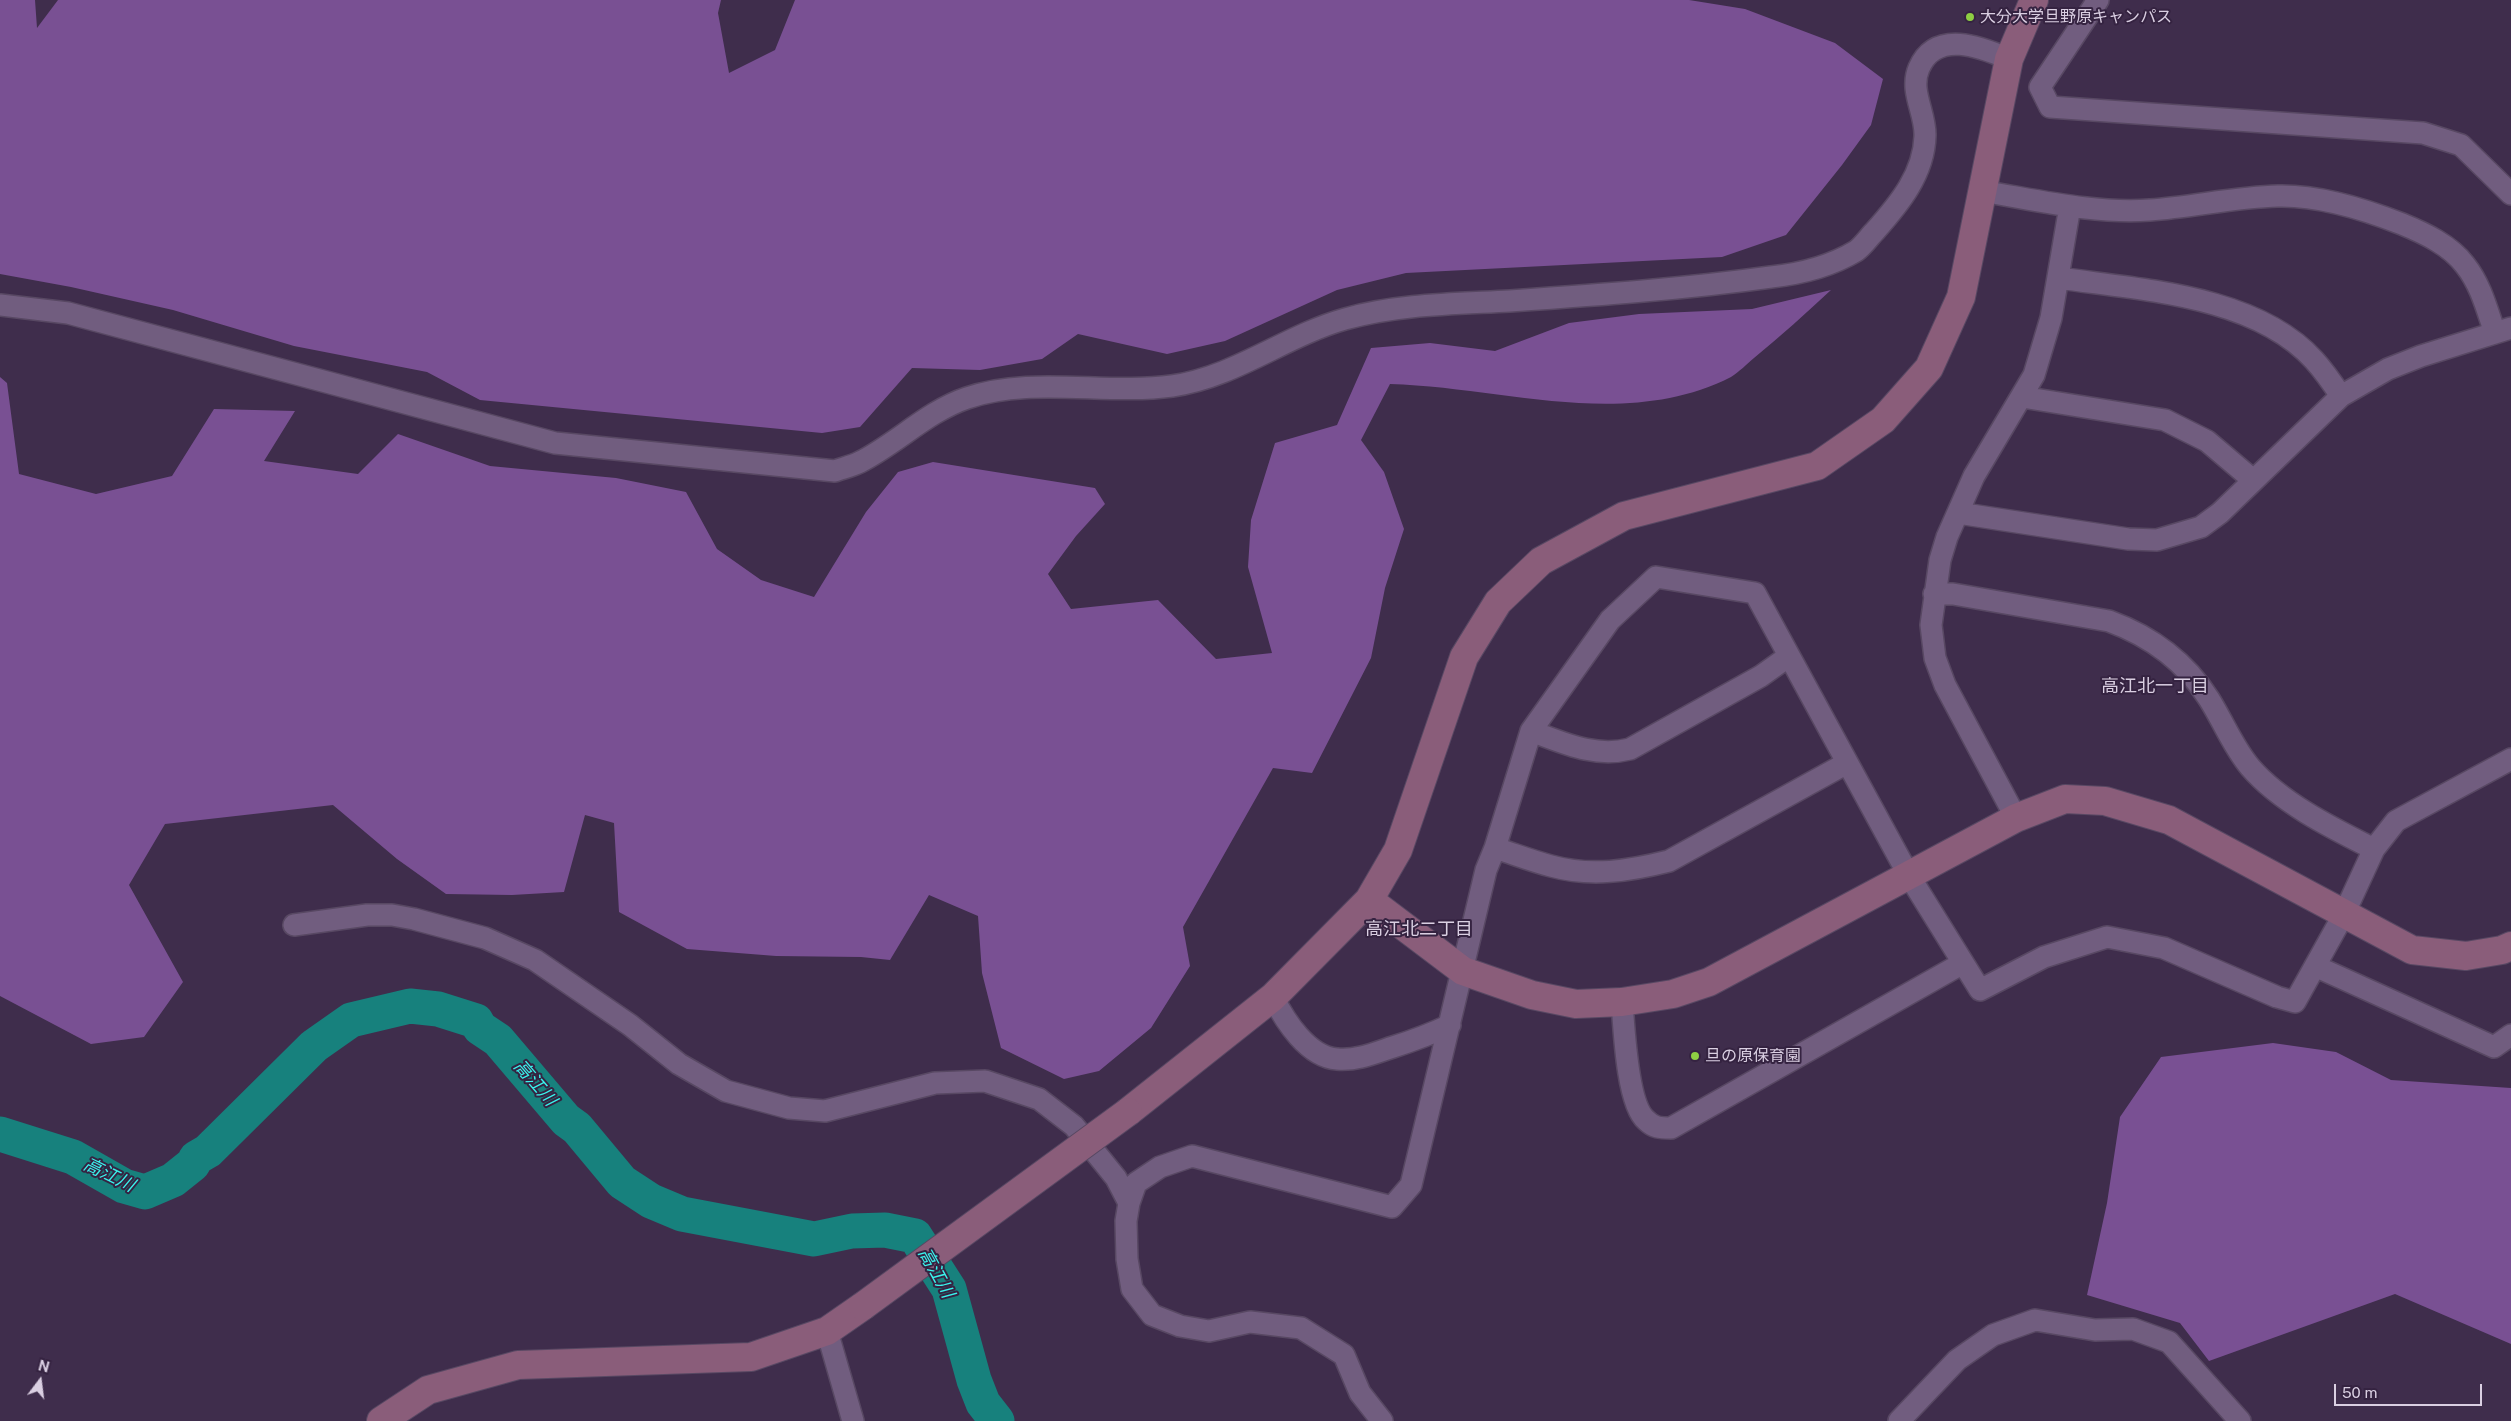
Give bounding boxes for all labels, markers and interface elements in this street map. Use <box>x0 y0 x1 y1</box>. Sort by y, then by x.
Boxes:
place label: 大分大学旦野原キャンパス <box>1980 7 2172 27</box>
marker: 大分大学旦野原キャンパス <box>1964 11 1976 23</box>
district label: 高江北一丁目 <box>2101 675 2209 697</box>
district label: 高江北二丁目 <box>1365 918 1473 940</box>
place label: 旦の原保育園 <box>1705 1046 1801 1066</box>
marker: 旦の原保育園 <box>1689 1050 1701 1062</box>
water label: 高江川 <box>509 1056 561 1110</box>
water label: 高江川 <box>80 1153 138 1197</box>
water label: 高江川 <box>913 1244 959 1302</box>
north arrow <box>15 1356 65 1406</box>
text: N <box>37 1357 51 1376</box>
scale bar <box>2336 1374 2484 1406</box>
text: 50 m <box>2342 1384 2377 1401</box>

